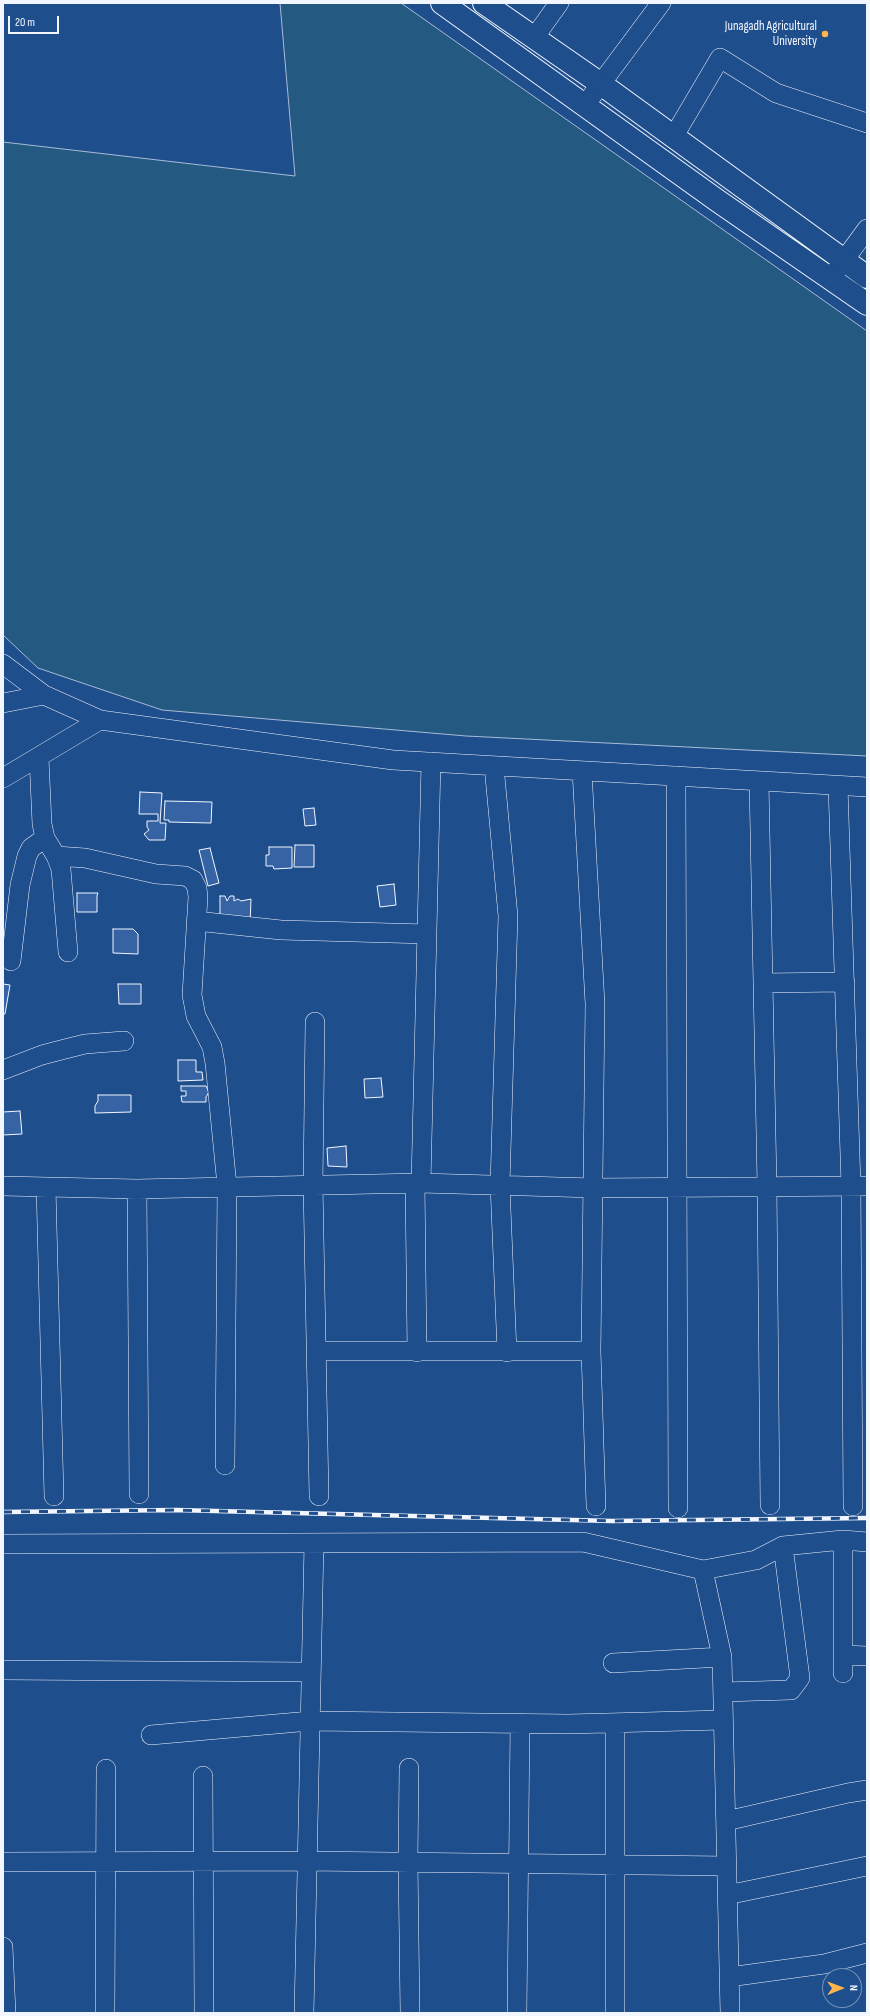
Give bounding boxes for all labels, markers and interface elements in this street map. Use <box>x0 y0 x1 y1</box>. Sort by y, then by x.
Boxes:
scale bar <box>10 8 61 34</box>
text: 20 m <box>15 15 35 30</box>
place label: Junagadh Agricultural University <box>725 19 817 50</box>
marker: Junagadh Agricultural University <box>820 29 830 39</box>
north arrow <box>822 1968 862 2008</box>
text: N <box>847 1985 860 1991</box>

